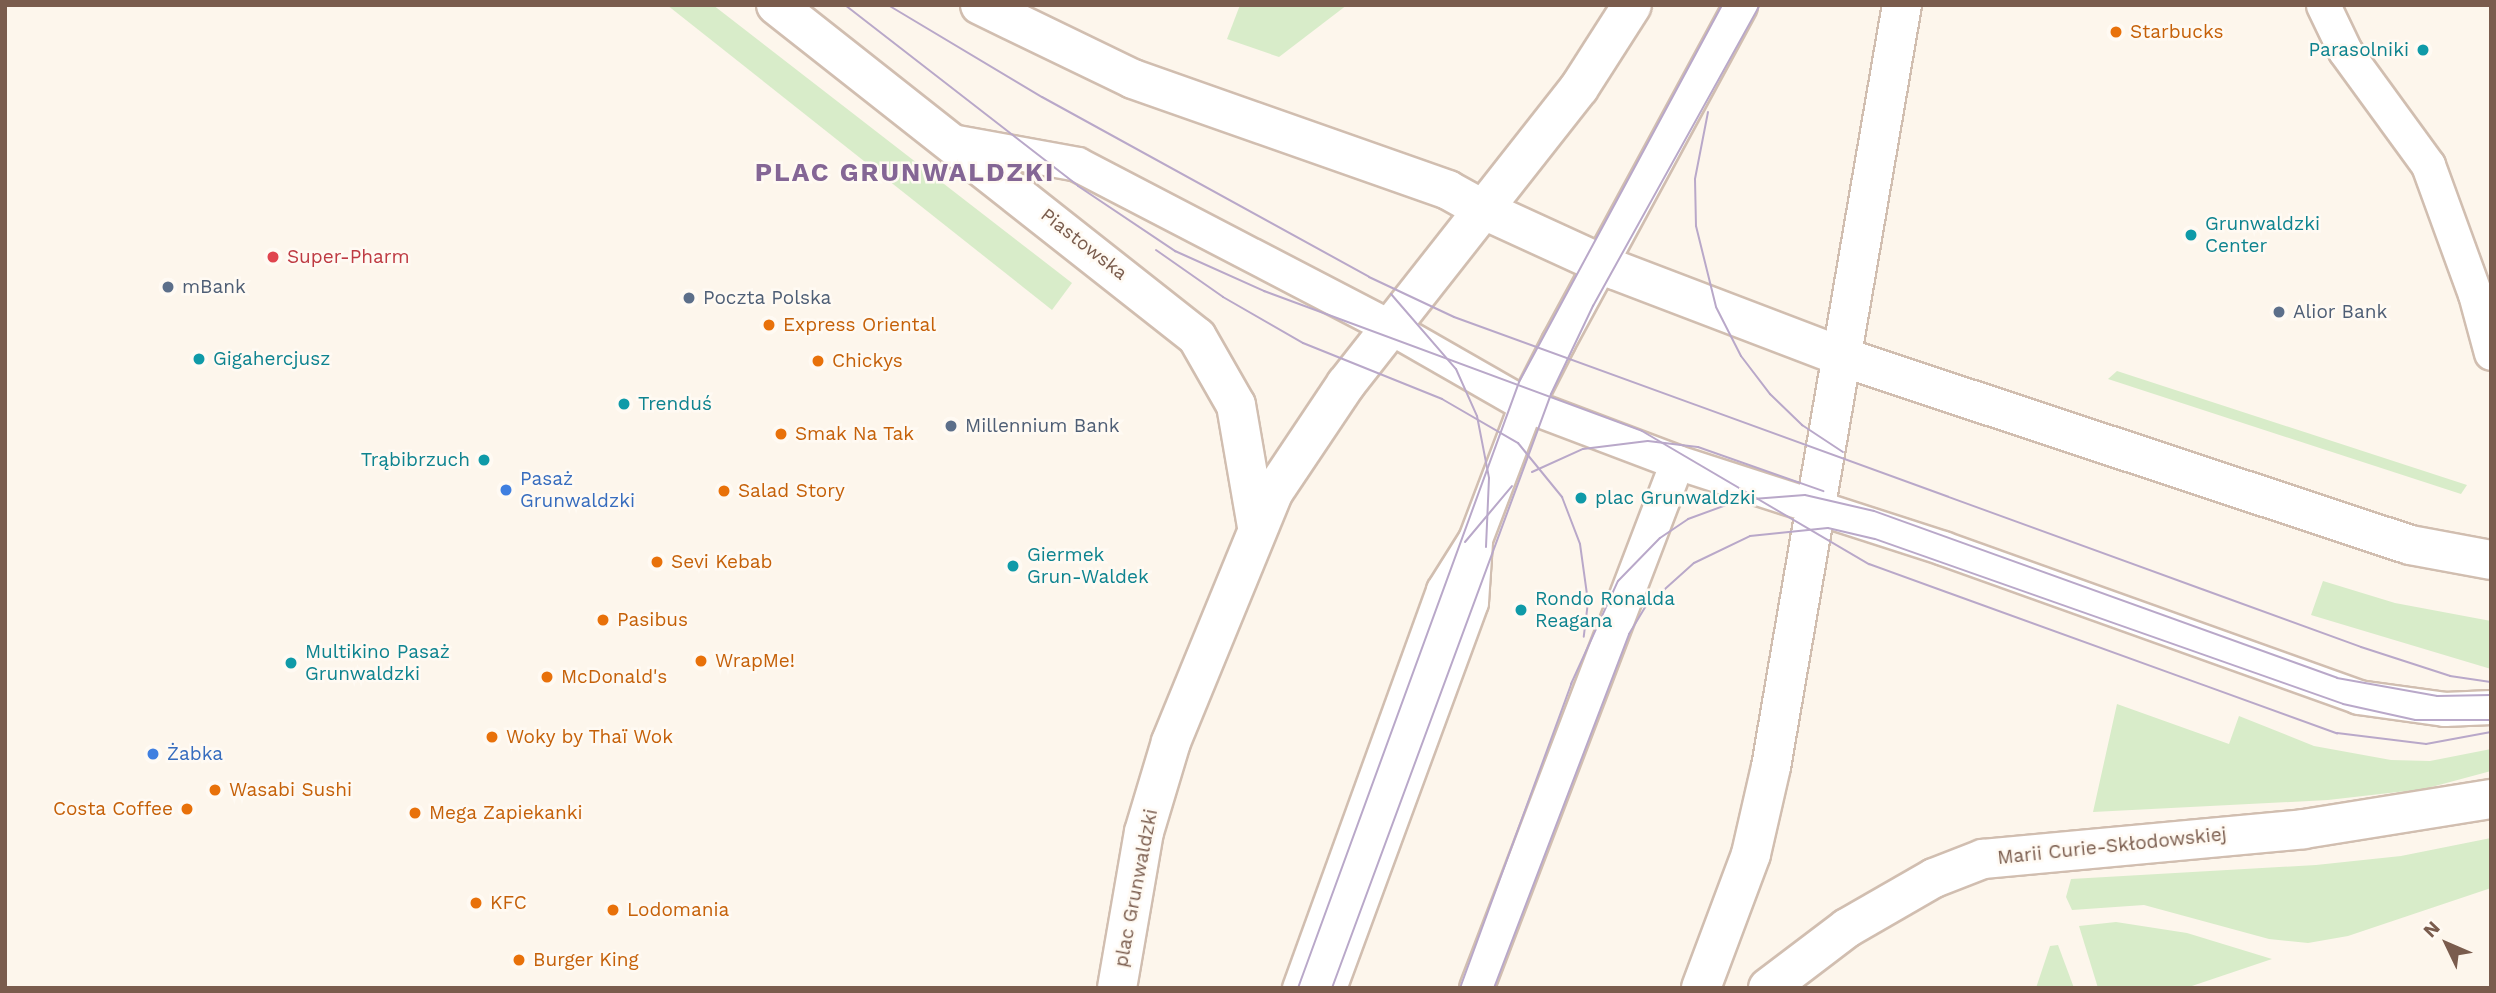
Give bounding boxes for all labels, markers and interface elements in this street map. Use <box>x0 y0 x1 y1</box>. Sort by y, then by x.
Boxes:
place label: Starbucks <box>2130 21 2223 43</box>
marker: Starbucks <box>2108 24 2124 40</box>
place label: Parasolniki <box>2309 39 2409 61</box>
marker: Parasolniki <box>2415 42 2431 58</box>
district label: PLAC GRUNWALDZKI <box>757 157 1053 189</box>
street label: Piastowska <box>1036 203 1132 285</box>
place label: Grunwaldzki Center <box>2205 213 2320 257</box>
marker: Grunwaldzki Center <box>2183 227 2199 243</box>
place label: Super-Pharm <box>287 246 410 268</box>
marker: Super-Pharm <box>265 249 281 265</box>
place label: mBank <box>182 276 246 298</box>
marker: mBank <box>160 279 176 295</box>
place label: Poczta Polska <box>703 287 832 309</box>
marker: Poczta Polska <box>681 290 697 306</box>
place label: Alior Bank <box>2293 301 2388 323</box>
marker: Alior Bank <box>2271 304 2287 320</box>
place label: Express Oriental <box>783 314 936 336</box>
marker: Express Oriental <box>761 317 777 333</box>
place label: Gigahercjusz <box>213 348 330 370</box>
place label: Chickys <box>832 350 903 372</box>
marker: Gigahercjusz <box>191 351 207 367</box>
marker: Chickys <box>810 353 826 369</box>
place label: Trenduś <box>638 393 712 415</box>
marker: Trenduś <box>616 396 632 412</box>
place label: Millennium Bank <box>965 415 1119 437</box>
marker: Millennium Bank <box>943 418 959 434</box>
place label: Smak Na Tak <box>795 423 915 445</box>
marker: Smak Na Tak <box>773 426 789 442</box>
place label: Trąbibrzuch <box>361 449 470 471</box>
marker: Trąbibrzuch <box>476 452 492 468</box>
place label: Pasaż Grunwaldzki <box>520 468 635 512</box>
place label: Salad Story <box>738 480 845 502</box>
marker: Pasaż Grunwaldzki <box>498 482 514 498</box>
marker: Salad Story <box>716 483 732 499</box>
place label: plac Grunwaldzki <box>1595 487 1756 509</box>
marker: plac Grunwaldzki <box>1573 490 1589 506</box>
place label: Giermek Grun-Waldek <box>1027 544 1149 588</box>
place label: Sevi Kebab <box>671 551 772 573</box>
marker: Sevi Kebab <box>649 554 665 570</box>
marker: Giermek Grun-Waldek <box>1005 558 1021 574</box>
place label: Rondo Ronalda Reagana <box>1535 588 1675 632</box>
marker: Rondo Ronalda Reagana <box>1513 602 1529 618</box>
place label: Pasibus <box>617 609 688 631</box>
marker: Pasibus <box>595 612 611 628</box>
place label: Multikino Pasaż Grunwaldzki <box>305 641 450 685</box>
place label: WrapMe! <box>715 650 795 672</box>
marker: WrapMe! <box>693 653 709 669</box>
marker: Multikino Pasaż Grunwaldzki <box>283 655 299 671</box>
place label: McDonald's <box>561 666 667 688</box>
marker: McDonald's <box>539 669 555 685</box>
place label: Woky by Thaï Wok <box>506 726 675 748</box>
marker: Woky by Thaï Wok <box>484 729 500 745</box>
place label: Żabka <box>167 743 223 765</box>
marker: Żabka <box>145 746 161 762</box>
place label: Wasabi Sushi <box>229 779 352 801</box>
marker: Wasabi Sushi <box>207 782 223 798</box>
place label: Costa Coffee <box>53 798 173 820</box>
marker: Costa Coffee <box>179 801 195 817</box>
place label: Mega Zapiekanki <box>429 802 583 824</box>
marker: Mega Zapiekanki <box>407 805 423 821</box>
street label: plac Grunwaldzki <box>1109 807 1163 969</box>
street label: Marii Curie-Skłodowskiej <box>1996 823 2228 869</box>
place label: KFC <box>490 892 527 914</box>
marker: KFC <box>468 895 484 911</box>
place label: Lodomania <box>627 899 729 921</box>
marker: Lodomania <box>605 902 621 918</box>
north arrow <box>2412 909 2482 979</box>
text: N <box>2418 916 2445 942</box>
place label: Burger King <box>533 949 639 971</box>
marker: Burger King <box>511 952 527 968</box>

